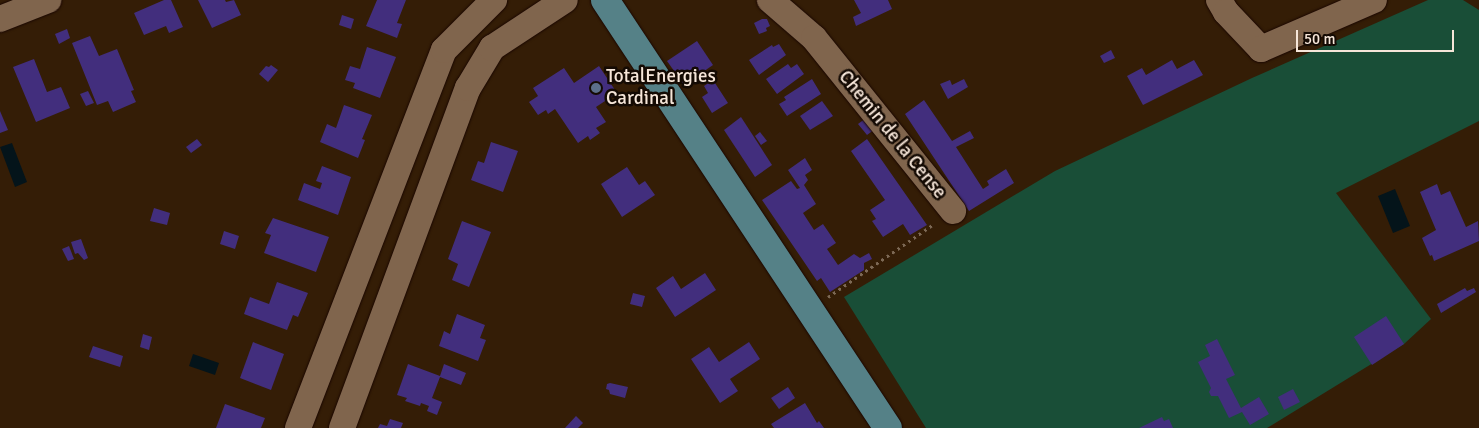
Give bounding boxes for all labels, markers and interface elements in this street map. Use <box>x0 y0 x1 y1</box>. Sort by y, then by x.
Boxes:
scale bar <box>1299 20 1456 52</box>
text: 50 m <box>1304 30 1335 48</box>
place label: TotalEnergies Cardinal <box>606 66 716 110</box>
street label: Chemin de la Cense <box>833 66 951 204</box>
marker: TotalEnergies Cardinal <box>590 82 602 94</box>

